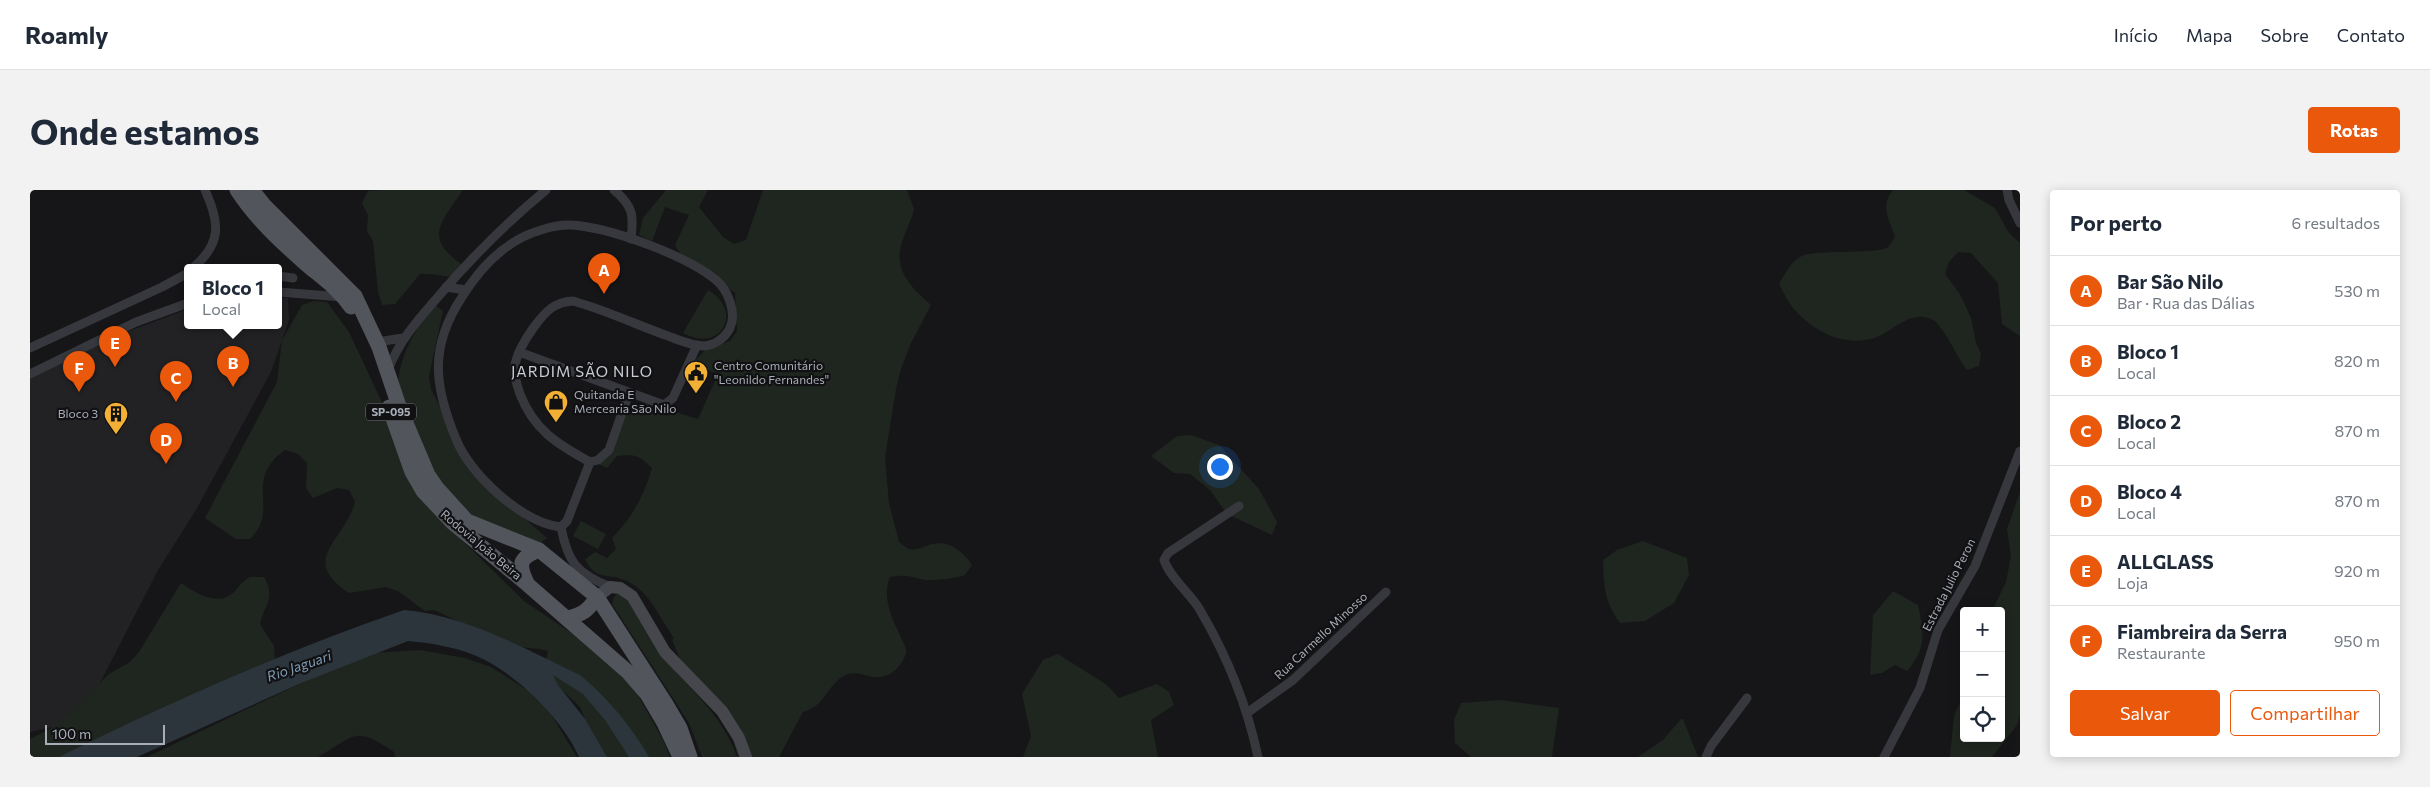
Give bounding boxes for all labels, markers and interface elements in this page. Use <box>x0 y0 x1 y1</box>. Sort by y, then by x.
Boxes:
text: Roamly <box>25 20 108 49</box>
text: Início <box>2114 24 2158 46</box>
text: Mapa <box>2186 24 2232 46</box>
text: Sobre <box>2260 24 2309 46</box>
text: Contato <box>2337 24 2405 46</box>
button: Rotas <box>2308 107 2400 153</box>
text: Onde estamos <box>30 109 260 152</box>
text: Por perto <box>2070 210 2162 235</box>
text: 6 resultados <box>2292 213 2380 232</box>
pin: A <box>588 253 620 294</box>
popup <box>184 264 282 329</box>
text: Bar São Nilo <box>2117 270 2223 293</box>
text: Bloco 1 <box>202 276 264 299</box>
text: A <box>2080 281 2092 300</box>
text: 530 m <box>2334 281 2380 300</box>
text: Bar · Rua das Dálias <box>2117 293 2255 312</box>
text: Local <box>202 299 241 318</box>
pin: E <box>99 326 131 367</box>
text: Bloco 1 <box>2117 340 2179 363</box>
pin: B <box>217 346 249 387</box>
pin: F <box>63 351 95 392</box>
text: B <box>2081 351 2091 370</box>
text: 820 m <box>2334 351 2380 370</box>
place label: Centro Comunitário "Leonildo Fernandes" <box>714 358 829 386</box>
public building icon: Centro Comunitário "Leonildo Fernandes" <box>683 360 709 394</box>
pin: C <box>160 361 192 402</box>
district label: JARDIM SÃO NILO <box>511 362 653 380</box>
text: Local <box>2117 363 2156 382</box>
place label: Quitanda E Mercearia São Nilo <box>574 387 676 415</box>
shop icon: Quitanda E Mercearia São Nilo <box>543 389 569 423</box>
building icon: Bloco 3 <box>103 401 129 435</box>
road number: SP-095 <box>366 403 416 420</box>
place label: Bloco 3 <box>58 406 98 420</box>
text: Bloco 2 <box>2117 410 2181 433</box>
text: C <box>2081 421 2091 440</box>
text: 870 m <box>2334 421 2380 440</box>
pin: D <box>150 423 182 464</box>
text: Local <box>2117 433 2156 452</box>
your location <box>1207 454 1233 480</box>
text: Bloco 4 <box>2117 480 2182 503</box>
text: D <box>2080 491 2092 510</box>
text: 870 m <box>2334 491 2380 510</box>
text: Local <box>2117 503 2156 522</box>
street label: Rodovia João Beira <box>438 506 525 583</box>
street label: Estrada Julio Peron <box>1919 536 1978 634</box>
text: ALLGLASS <box>2117 550 2214 573</box>
text: E <box>2081 561 2091 580</box>
text: 920 m <box>2334 561 2380 580</box>
text: Loja <box>2117 573 2148 592</box>
street label: Rua Carmello Minosso <box>1271 589 1370 682</box>
map controls <box>1960 607 2005 742</box>
button: + <box>1960 607 2005 652</box>
text: Fiambreira da Serra <box>2117 620 2287 643</box>
text: F <box>2081 631 2091 650</box>
text: 950 m <box>2334 631 2380 650</box>
text: Restaurante <box>2117 643 2205 662</box>
water label: Rio Jaguari <box>264 646 334 685</box>
button: − <box>1960 652 2005 697</box>
button: Salvar <box>2070 690 2220 736</box>
button: Compartilhar <box>2230 690 2380 736</box>
button: locate <box>1960 697 2005 742</box>
scale bar <box>45 722 165 745</box>
text: 100 m <box>52 725 91 742</box>

